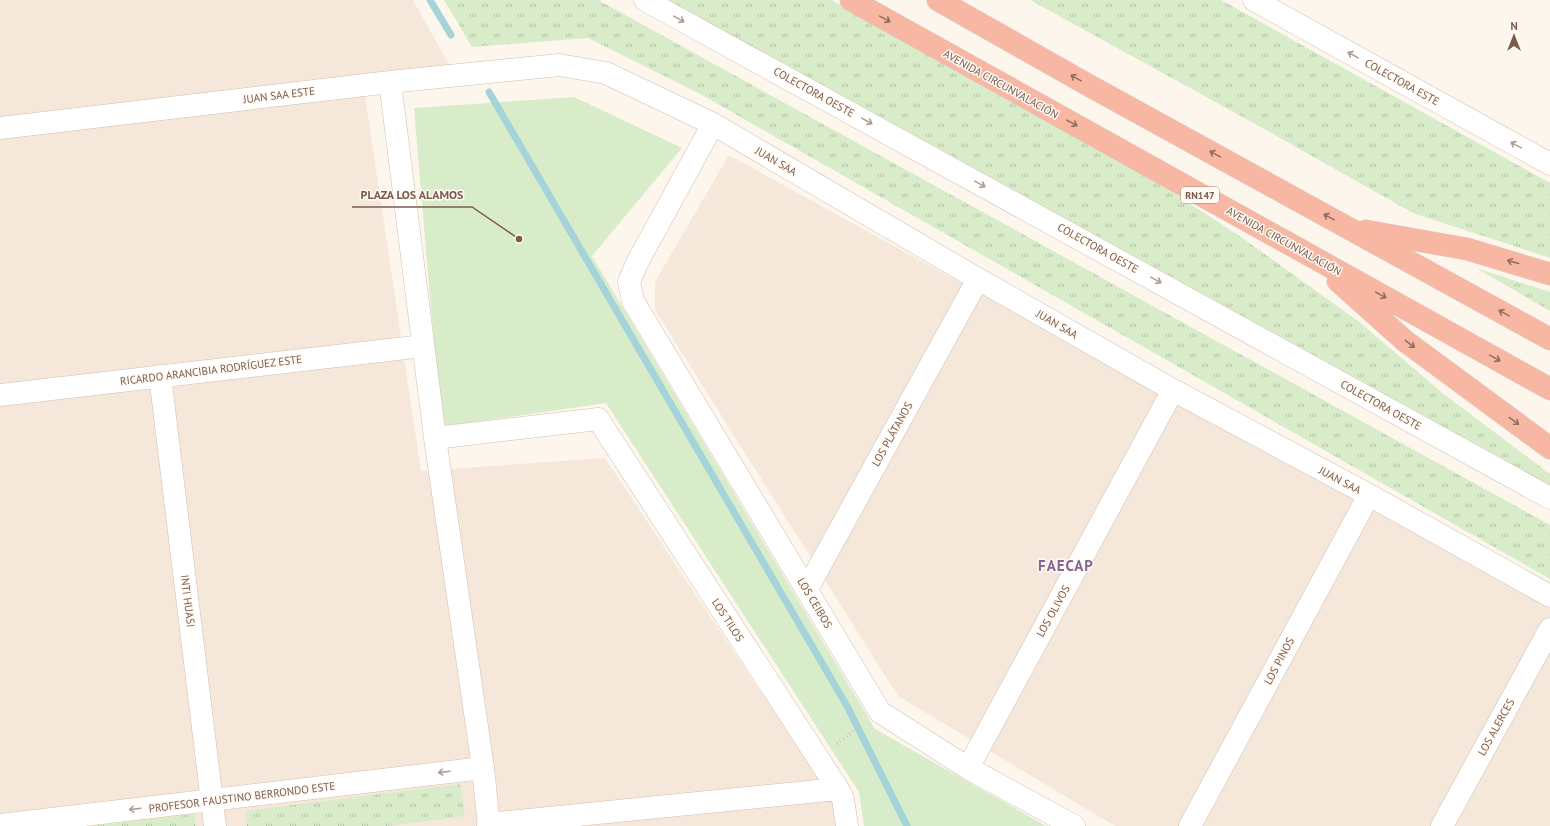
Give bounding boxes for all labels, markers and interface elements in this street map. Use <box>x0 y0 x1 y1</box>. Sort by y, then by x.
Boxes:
one-way arrow <box>673 15 685 23</box>
one-way arrow <box>879 16 891 23</box>
north arrow <box>1494 16 1534 56</box>
text: N <box>1510 19 1518 33</box>
street label: AVENIDA CIRCUNVALACIÓN <box>941 47 1061 121</box>
one-way arrow <box>1347 51 1359 58</box>
street label: COLECTORA ESTE <box>1362 56 1442 108</box>
street label: COLECTORA OESTE <box>771 64 857 120</box>
one-way arrow <box>1070 73 1082 81</box>
street label: JUAN SAA ESTE <box>241 84 316 106</box>
one-way arrow <box>860 118 872 126</box>
one-way arrow <box>1066 120 1078 128</box>
one-way arrow <box>1510 141 1522 149</box>
street label: JUAN SAA <box>752 143 800 179</box>
one-way arrow <box>1209 150 1221 157</box>
one-way arrow <box>974 181 986 188</box>
callout: PLAZA LOS ALAMOS <box>352 183 472 207</box>
text: PLAZA LOS ALAMOS <box>361 187 463 202</box>
road number: RN147 <box>1181 187 1219 203</box>
street label: AVENIDA CIRCUNVALACIÓN <box>1224 204 1344 278</box>
one-way arrow <box>1323 212 1335 220</box>
street label: COLECTORA OESTE <box>1055 220 1141 276</box>
one-way arrow <box>1507 258 1520 265</box>
one-way arrow <box>1150 277 1162 285</box>
one-way arrow <box>1375 292 1387 300</box>
street label: JUAN SAA <box>1033 306 1081 342</box>
one-way arrow <box>1498 309 1510 317</box>
one-way arrow <box>1404 340 1415 349</box>
street label: RICARDO ARANCIBIA RODRÍGUEZ ESTE <box>119 352 303 388</box>
one-way arrow <box>1489 355 1501 363</box>
street label: COLECTORA OESTE <box>1338 377 1424 433</box>
street label: LOS PLÁTANOS <box>869 399 916 469</box>
one-way arrow <box>1509 417 1520 426</box>
street label: JUAN SAA <box>1316 463 1364 497</box>
district label: FAECAP <box>1038 556 1094 575</box>
street label: INTI HUASI <box>178 574 198 628</box>
street label: LOS CEIBOS <box>794 575 836 631</box>
street label: LOS OLIVOS <box>1033 583 1073 639</box>
street label: LOS TILOS <box>709 596 747 644</box>
street label: LOS PINOS <box>1261 635 1297 687</box>
street label: LOS ALERCES <box>1475 696 1517 758</box>
one-way arrow <box>438 769 451 776</box>
street label: PROFESOR FAUSTINO BERRONDO ESTE <box>148 779 336 815</box>
one-way arrow <box>128 806 141 813</box>

